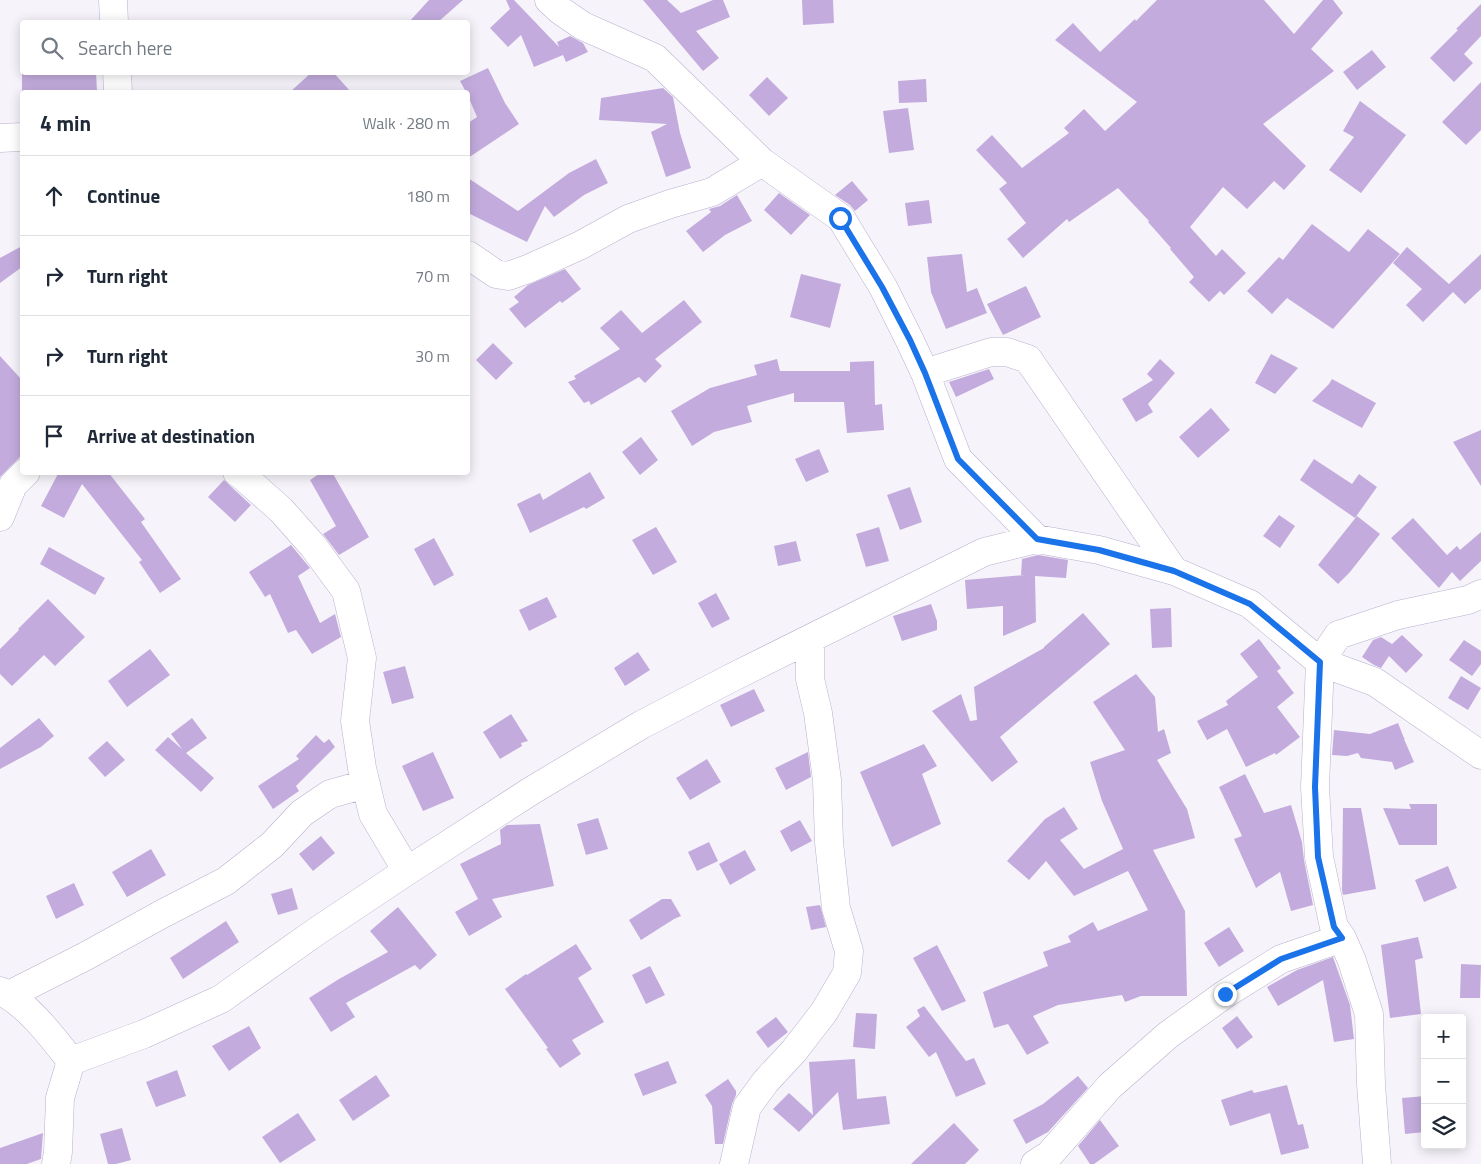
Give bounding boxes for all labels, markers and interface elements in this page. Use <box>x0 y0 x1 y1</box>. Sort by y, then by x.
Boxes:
search box <box>20 20 470 75</box>
text: Search here <box>78 33 172 62</box>
icon: search <box>38 34 66 62</box>
text: 4 min <box>40 107 91 139</box>
text: Walk · 280 m <box>362 111 450 135</box>
text: Continue <box>87 181 160 210</box>
icon: ahead <box>40 182 68 210</box>
text: 180 m <box>406 184 450 208</box>
route start <box>829 207 852 230</box>
text: Turn right <box>87 261 168 290</box>
icon: right <box>40 262 68 290</box>
text: 70 m <box>415 264 450 288</box>
text: Turn right <box>87 341 168 370</box>
icon: right <box>40 342 68 370</box>
text: 30 m <box>415 344 450 368</box>
text: Arrive at destination <box>87 421 255 450</box>
icon: arrive <box>40 422 68 450</box>
route end <box>1214 983 1237 1006</box>
map controls <box>1421 1014 1466 1149</box>
button: + <box>1421 1014 1466 1059</box>
button: − <box>1421 1059 1466 1104</box>
button: layers <box>1421 1104 1466 1149</box>

